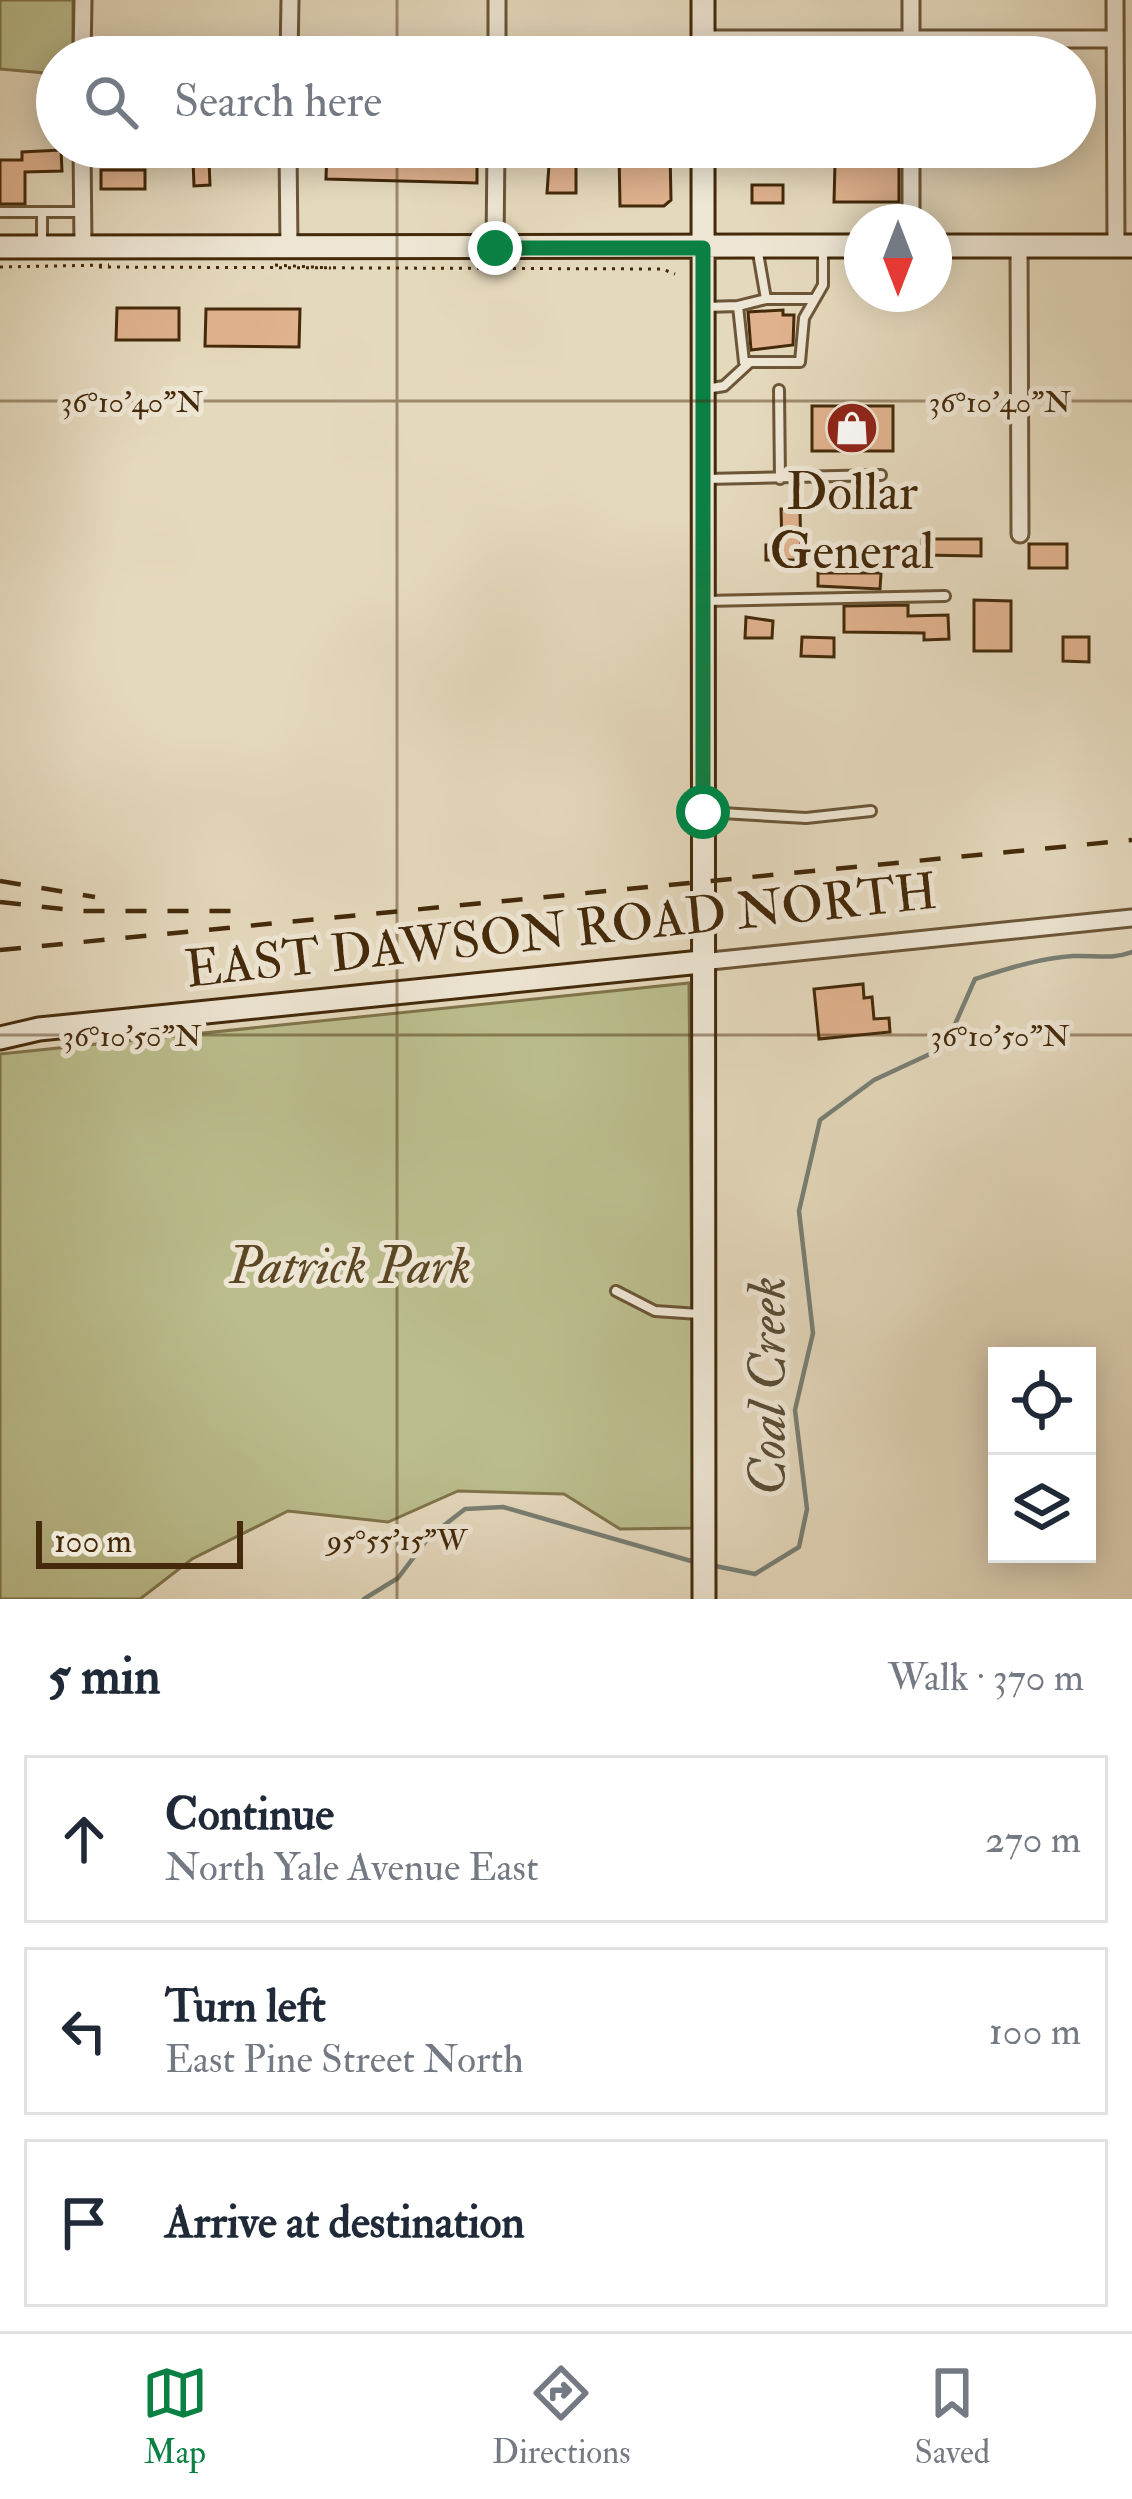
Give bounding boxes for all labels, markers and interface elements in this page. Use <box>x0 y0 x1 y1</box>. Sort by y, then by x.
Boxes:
search box <box>36 36 1096 168</box>
icon: search <box>78 69 144 135</box>
text: Search here <box>174 74 382 130</box>
north arrow <box>844 204 952 312</box>
route end <box>468 221 522 275</box>
text: 36°10'40"N <box>61 384 203 421</box>
text: 36°10'40"N <box>929 384 1071 421</box>
shop icon: Dollar General <box>824 400 880 456</box>
place label: Dollar General <box>770 461 934 584</box>
route start <box>676 785 730 839</box>
street label: EAST DAWSON ROAD NORTH <box>182 860 940 1002</box>
text: 36°10'50"N <box>62 1018 202 1055</box>
text: 36°10'50"N <box>930 1018 1070 1055</box>
park label: Patrick Park <box>228 1235 471 1299</box>
water label: Coal Creek <box>734 1276 802 1496</box>
map controls <box>988 1347 1096 1563</box>
button: locate <box>988 1347 1096 1455</box>
button: layers <box>988 1455 1096 1563</box>
scale bar <box>36 1515 243 1568</box>
text: 100 m <box>54 1521 132 1562</box>
text: 95°55'15"W <box>325 1522 469 1559</box>
text: 5 min <box>48 1645 161 1709</box>
text: Walk · 370 m <box>888 1653 1084 1702</box>
text: Continue <box>165 1787 334 1843</box>
icon: ahead <box>51 1806 117 1872</box>
text: 270 m <box>985 1815 1081 1864</box>
text: North Yale Avenue East <box>165 1843 539 1892</box>
text: Turn left <box>165 1979 326 2035</box>
icon: left <box>51 1998 117 2064</box>
text: 100 m <box>989 2007 1081 2056</box>
text: East Pine Street North <box>165 2035 524 2084</box>
icon: arrive <box>51 2190 117 2256</box>
text: Arrive at destination <box>165 2195 525 2251</box>
tab: Map <box>142 2360 208 2473</box>
tab: Directions <box>492 2360 631 2473</box>
tab: Saved <box>915 2360 990 2473</box>

